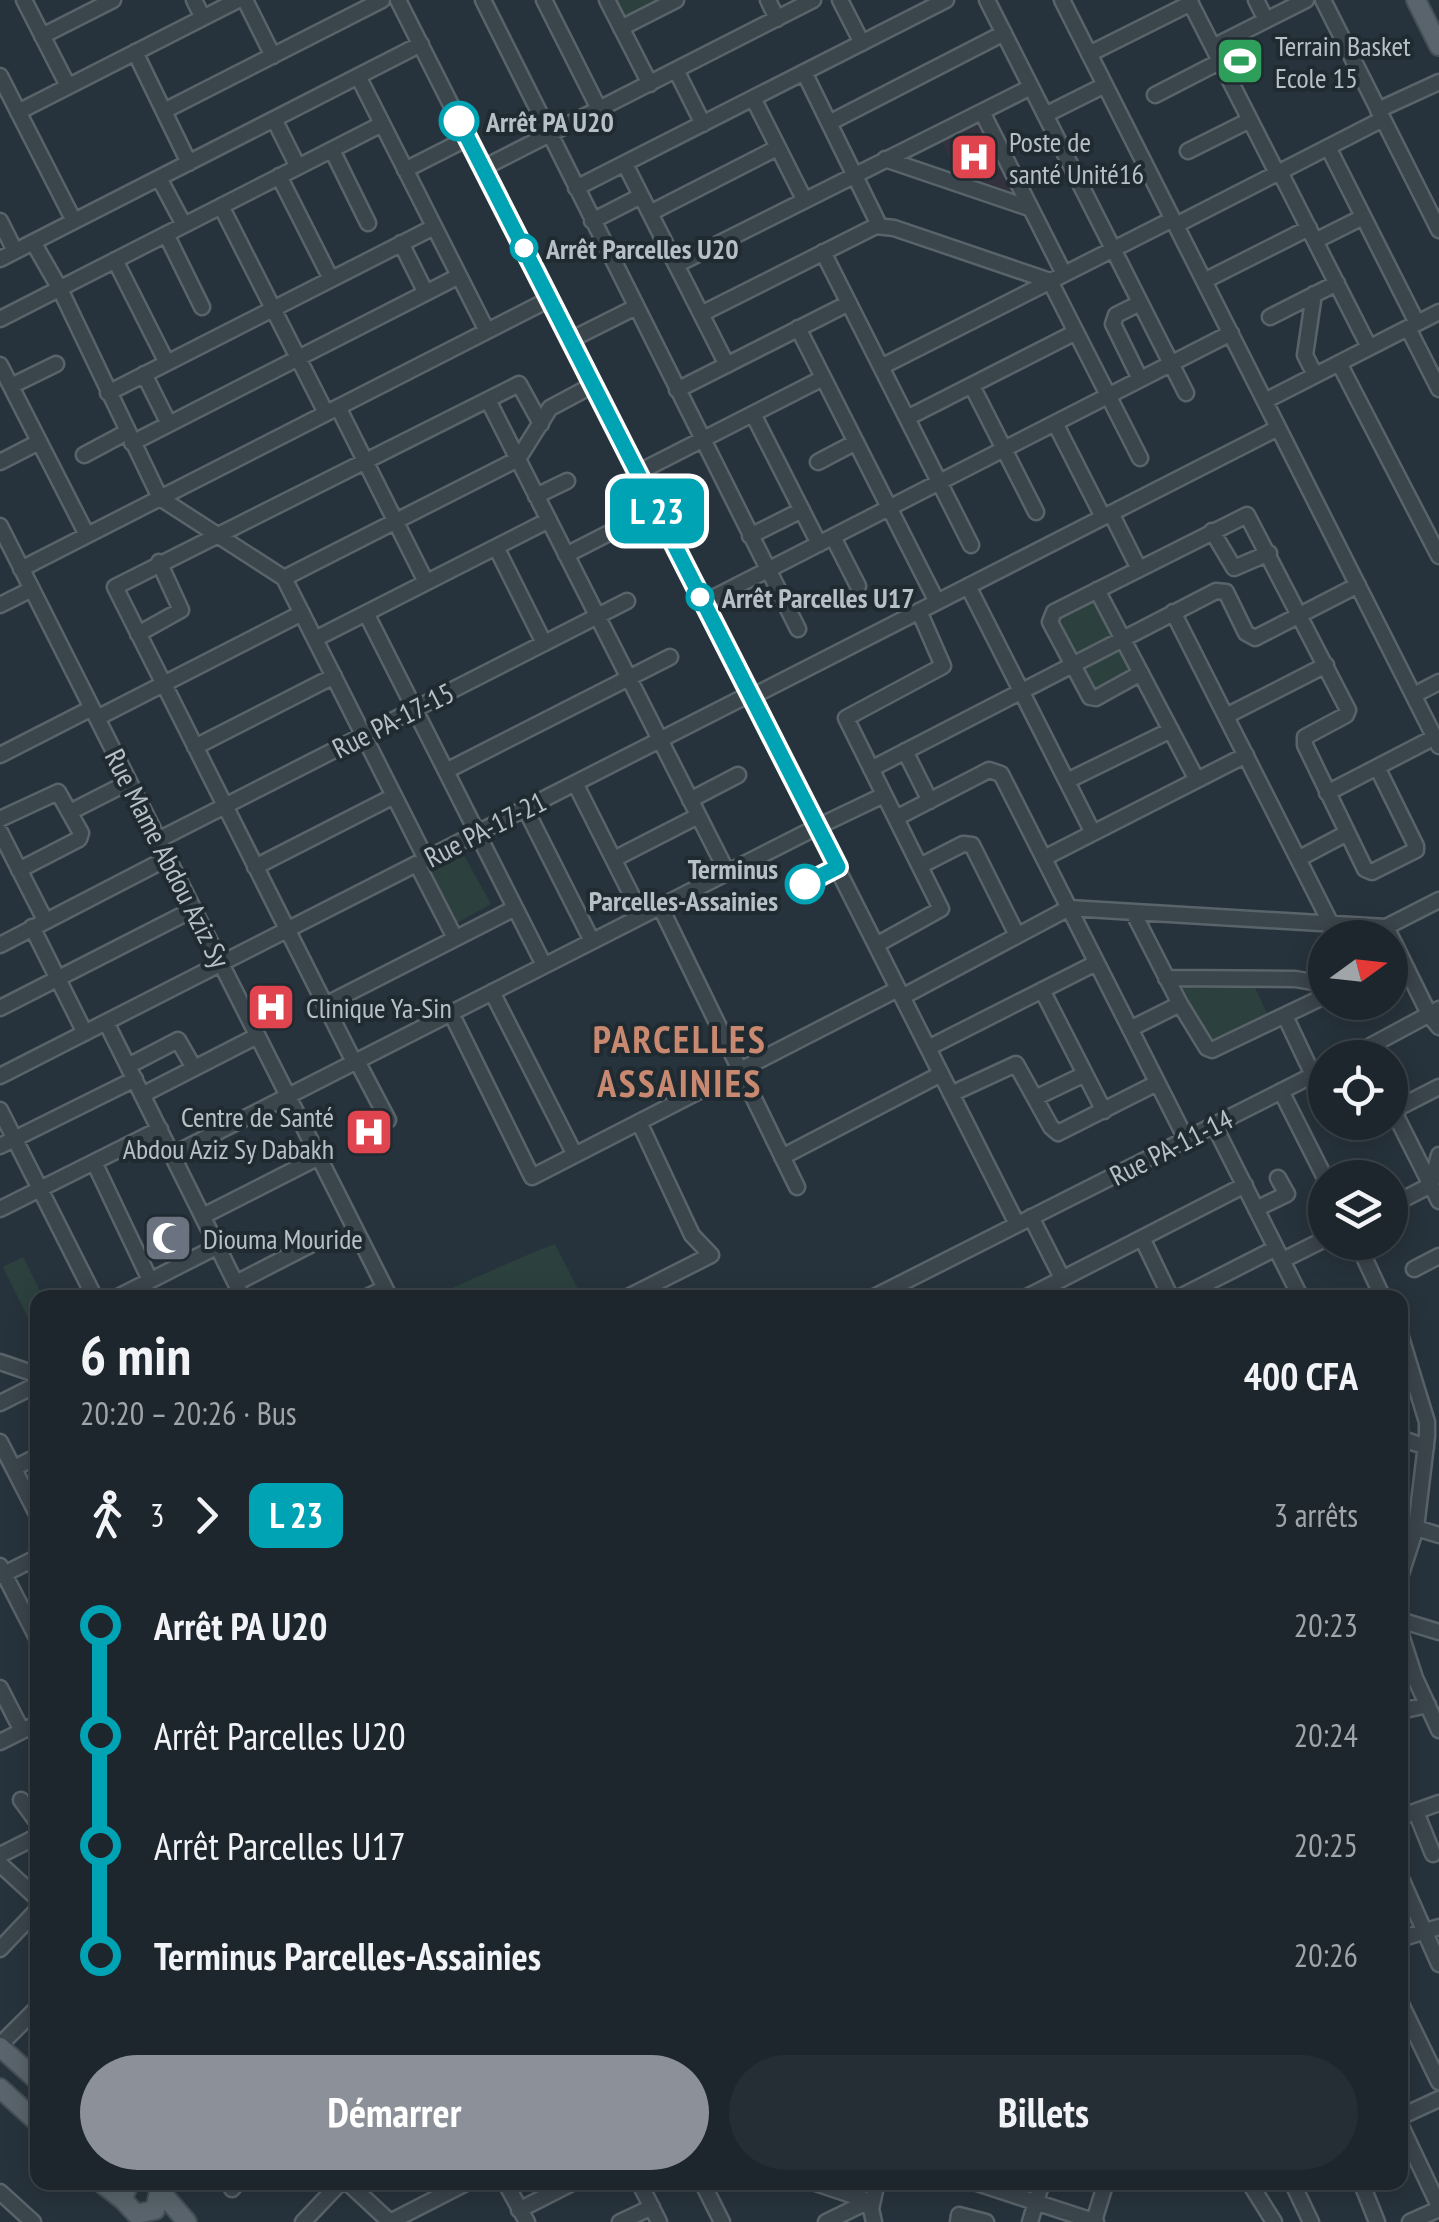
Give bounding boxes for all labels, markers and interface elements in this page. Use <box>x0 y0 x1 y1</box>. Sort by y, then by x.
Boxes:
place label: Terrain Basket Ecole 15 <box>1275 27 1411 96</box>
sports icon: Terrain Basket Ecole 15 <box>1214 35 1266 87</box>
marker: Arrêt PA U20 <box>440 102 478 140</box>
place label: Arrêt PA U20 <box>485 103 614 140</box>
place label: Poste de santé Unité16 <box>1009 123 1144 192</box>
hospital icon: Poste de santé Unité16 <box>948 131 1000 183</box>
place label: Arrêt Parcelles U20 <box>545 230 739 267</box>
marker: Arrêt Parcelles U20 <box>511 235 537 261</box>
line badge: L 23 <box>587 478 727 544</box>
text: L 23 <box>630 488 684 534</box>
place label: Arrêt Parcelles U17 <box>721 579 915 616</box>
marker: Arrêt Parcelles U17 <box>687 584 713 610</box>
street label: Rue PA-17-15 <box>326 674 460 766</box>
street label: Rue Mame Abdou Aziz Sy <box>97 742 239 974</box>
street label: Rue PA-17-21 <box>418 783 552 875</box>
place label: Terminus Parcelles-Assainies <box>589 850 778 919</box>
marker: Terminus Parcelles-Assainies <box>786 865 824 903</box>
north arrow <box>1308 920 1408 1020</box>
map controls <box>1308 920 1408 1260</box>
hospital icon: Clinique Ya-Sin <box>245 981 297 1033</box>
place label: Clinique Ya-Sin <box>306 989 452 1026</box>
district label: PARCELLES ASSAINIES <box>593 1014 767 1107</box>
button: locate <box>1308 1040 1408 1140</box>
place label: Centre de Santé Abdou Aziz Sy Dabakh <box>123 1098 334 1167</box>
street label: Rue PA-11-14 <box>1103 1100 1239 1194</box>
hospital icon: Centre de Santé Abdou Aziz Sy Dabakh <box>343 1106 395 1158</box>
button: layers <box>1308 1160 1408 1260</box>
mosque icon: Diouma Mouride <box>142 1212 194 1264</box>
place label: Diouma Mouride <box>203 1220 363 1257</box>
text: 6 min <box>80 1319 191 1390</box>
text: 400 CFA <box>1244 1351 1358 1400</box>
text: 20:20 – 20:26 · Bus <box>80 1392 297 1434</box>
icon: walk <box>80 1488 135 1543</box>
icon: forward <box>179 1488 234 1543</box>
text: L 23 <box>269 1492 323 1538</box>
text: 3 <box>150 1494 164 1536</box>
text: 3 arrêts <box>1274 1494 1358 1536</box>
text: Arrêt PA U20 <box>154 1601 327 1650</box>
text: 20:23 <box>1294 1604 1358 1646</box>
text: Arrêt Parcelles U20 <box>154 1711 406 1760</box>
text: 20:24 <box>1294 1714 1358 1756</box>
text: Arrêt Parcelles U17 <box>154 1821 406 1870</box>
text: 20:25 <box>1294 1824 1358 1866</box>
text: Terminus Parcelles-Assainies <box>154 1931 541 1980</box>
text: 20:26 <box>1294 1934 1358 1976</box>
button: Démarrer <box>80 2055 709 2170</box>
button: Billets <box>729 2055 1358 2170</box>

